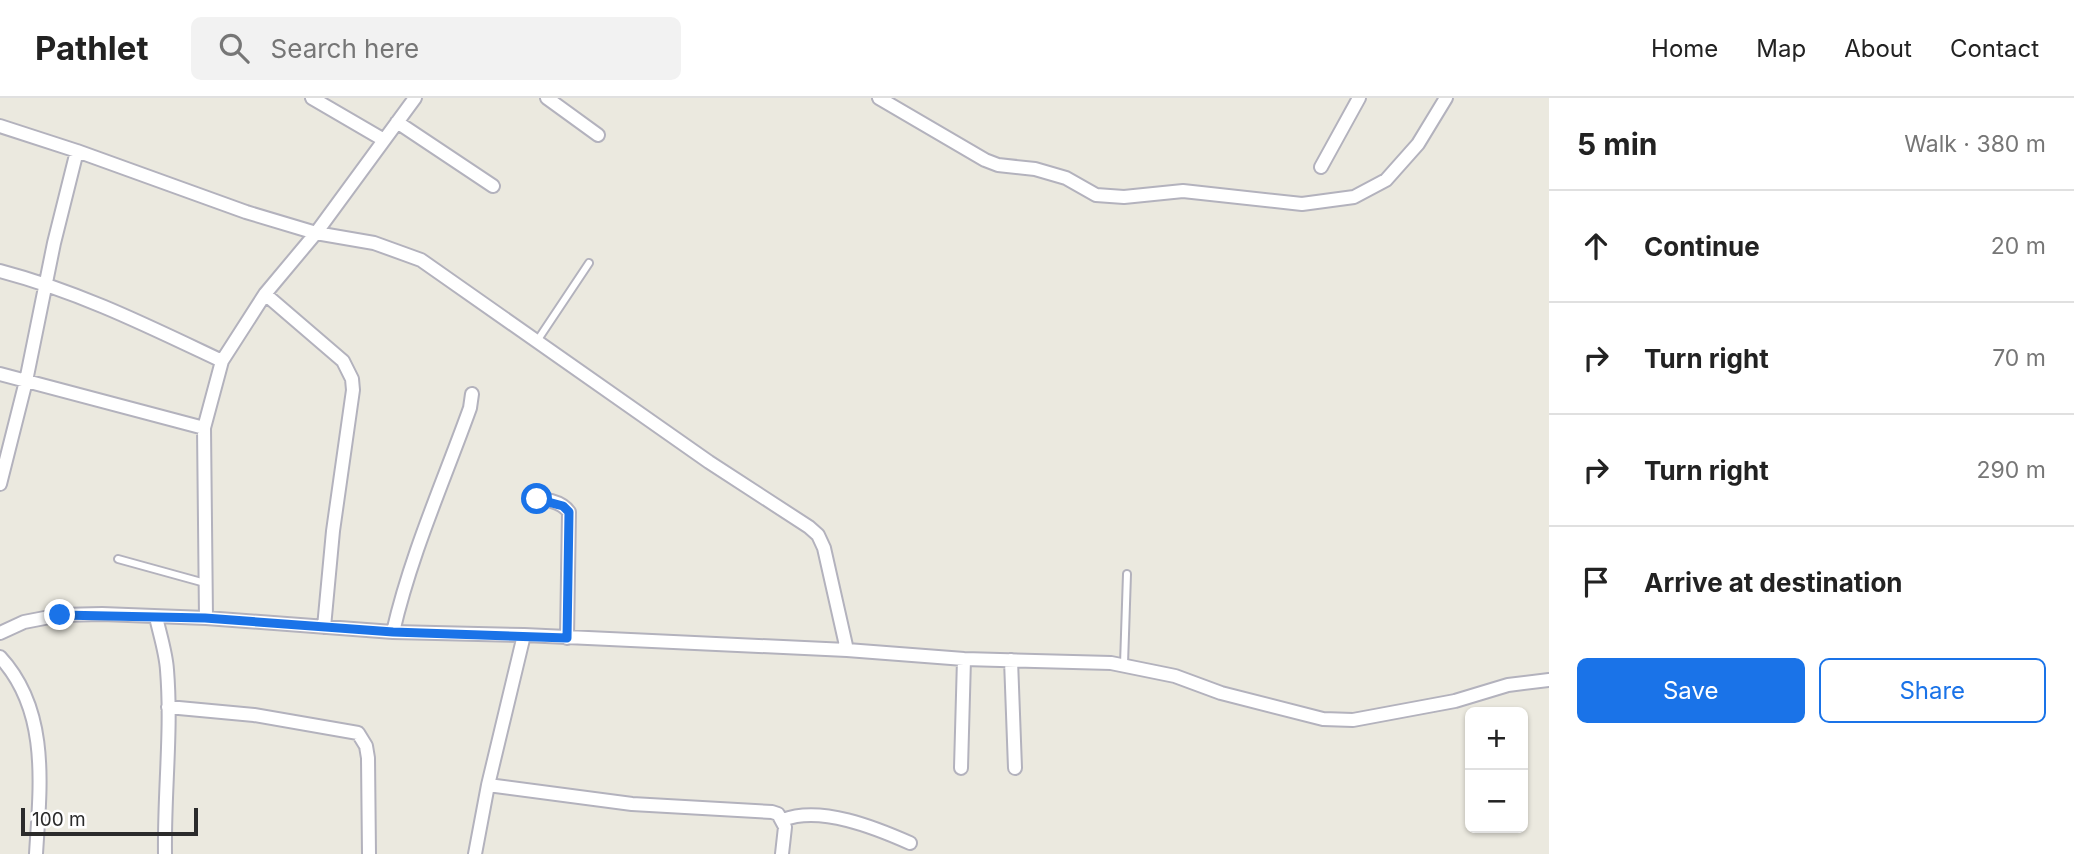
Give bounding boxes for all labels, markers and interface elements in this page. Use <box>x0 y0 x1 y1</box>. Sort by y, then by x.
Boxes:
search box <box>191 17 681 80</box>
text: Pathlet <box>35 28 149 68</box>
icon: search <box>215 29 253 67</box>
text: Search here <box>271 33 419 64</box>
text: Home <box>1651 34 1718 63</box>
text: Map <box>1756 34 1806 63</box>
text: About <box>1844 34 1912 63</box>
text: Contact <box>1950 34 2039 63</box>
text: 5 min <box>1577 126 1657 162</box>
text: Walk · 380 m <box>1904 130 2046 158</box>
icon: ahead <box>1577 227 1615 265</box>
text: Continue <box>1644 231 1760 262</box>
text: 20 m <box>1991 232 2046 260</box>
icon: right <box>1577 339 1615 377</box>
text: Turn right <box>1644 343 1769 374</box>
text: 70 m <box>1992 344 2046 372</box>
icon: right <box>1577 451 1615 489</box>
text: Turn right <box>1644 455 1769 486</box>
text: 290 m <box>1977 456 2046 484</box>
route start <box>521 483 552 514</box>
icon: arrive <box>1577 563 1615 601</box>
text: Arrive at destination <box>1644 567 1903 598</box>
route end <box>44 599 75 630</box>
button: Save <box>1577 658 1805 723</box>
button: Share <box>1819 658 2046 723</box>
map controls <box>1465 707 1528 833</box>
button: + <box>1465 707 1528 770</box>
button: − <box>1465 770 1528 833</box>
scale bar <box>21 805 198 837</box>
text: 100 m <box>32 808 86 831</box>

